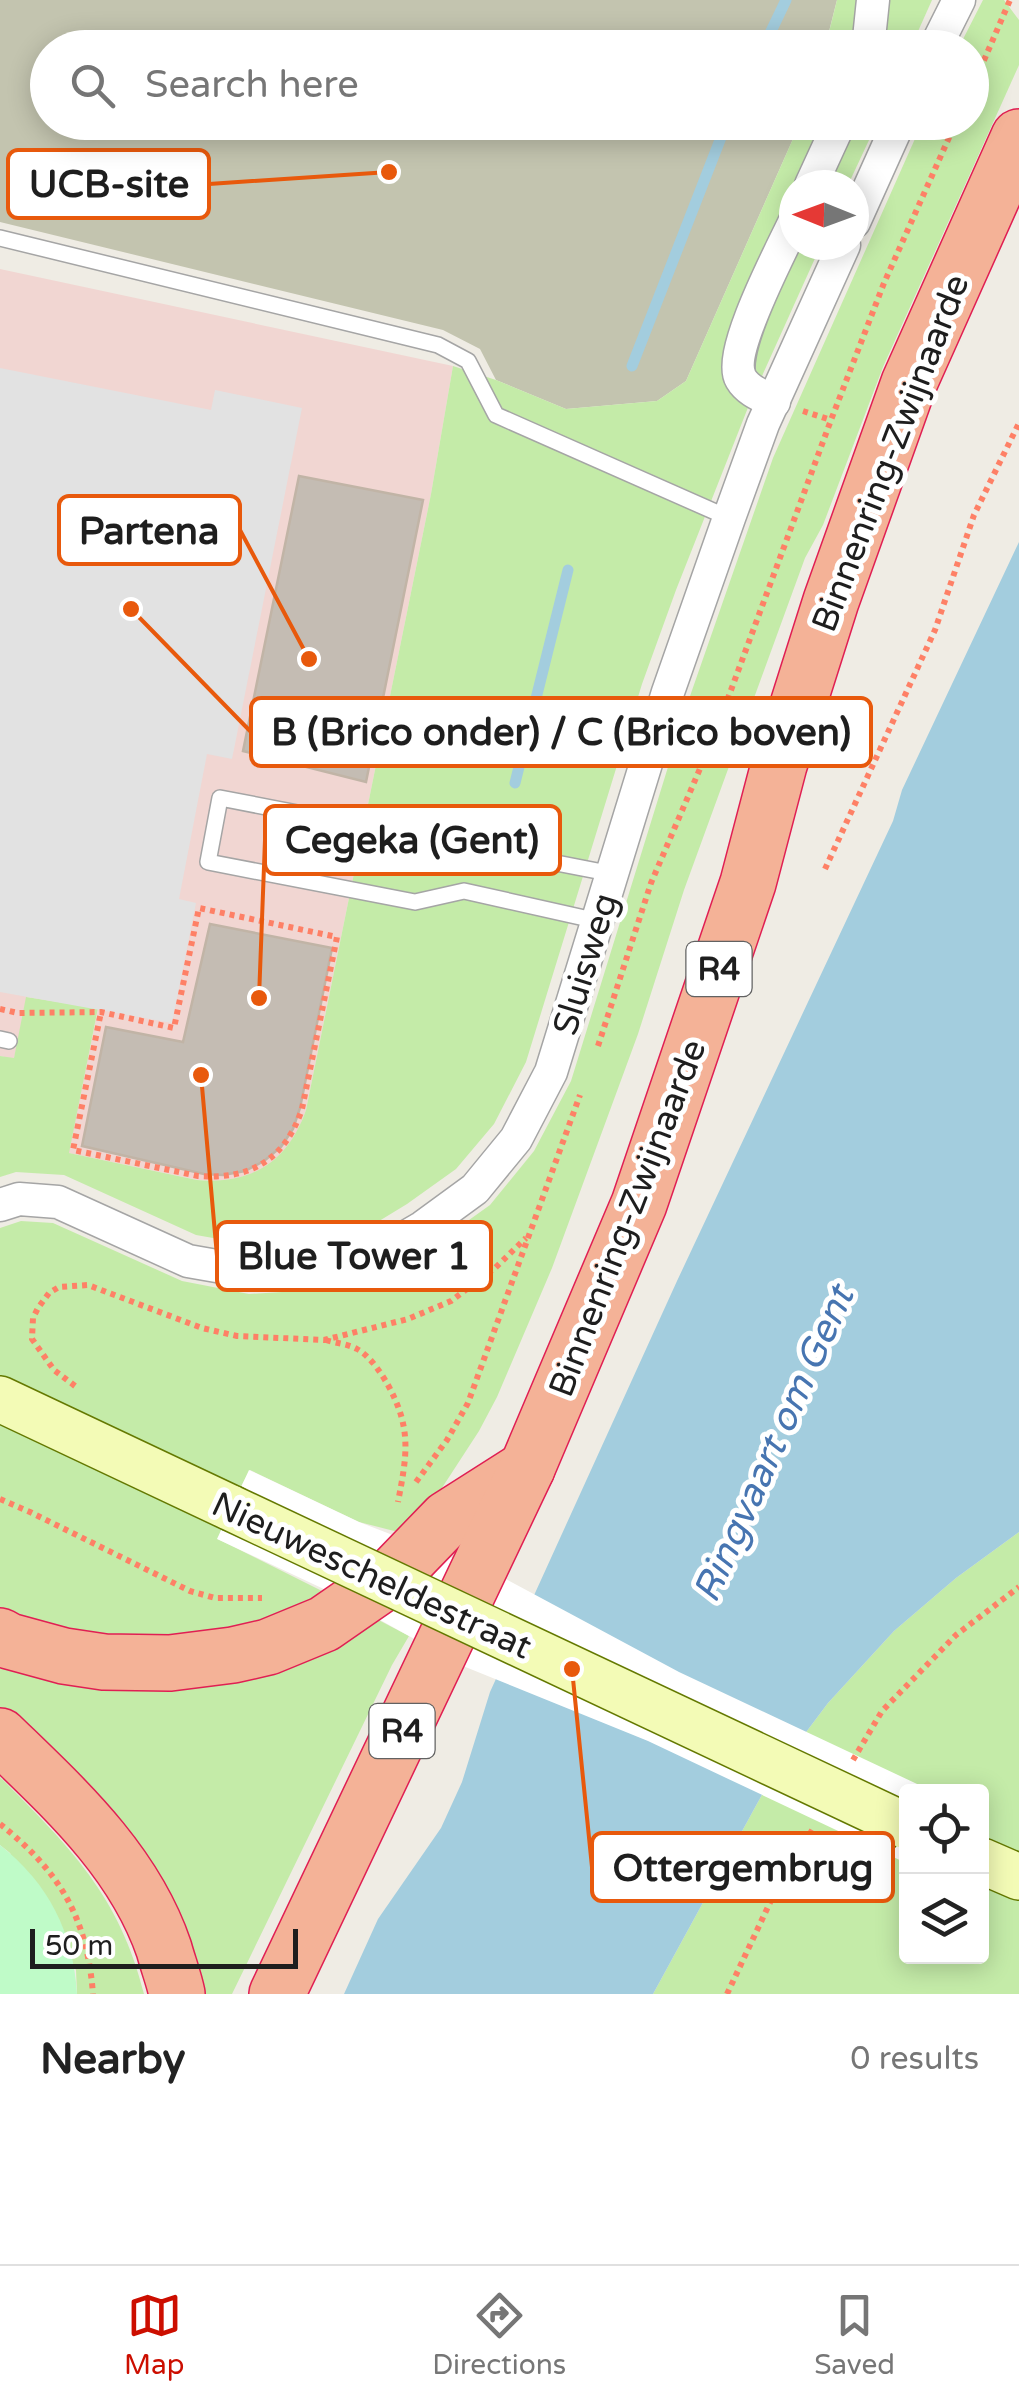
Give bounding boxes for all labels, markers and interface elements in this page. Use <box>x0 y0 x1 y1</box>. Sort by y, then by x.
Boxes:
search box <box>30 30 989 140</box>
icon: search <box>65 58 120 113</box>
text: Search here <box>145 62 359 108</box>
callout: UCB-site <box>8 150 209 218</box>
text: UCB-site <box>29 162 189 208</box>
north arrow <box>779 170 869 260</box>
street label: Binnenring-Zwijnaarde <box>803 269 979 638</box>
callout: Partena <box>59 496 240 564</box>
text: Partena <box>79 509 219 555</box>
callout: B (Brico onder) / C (Brico boven) <box>251 698 871 766</box>
text: B (Brico onder) / C (Brico boven) <box>271 710 851 756</box>
callout: Cegeka (Gent) <box>265 806 560 874</box>
text: Cegeka (Gent) <box>285 818 539 864</box>
street label: Sluisweg <box>545 888 627 1040</box>
road number: R4 <box>686 942 752 996</box>
street label: Binnenring-Zwijnaarde <box>540 1034 716 1403</box>
callout: Blue Tower 1 <box>217 1222 491 1290</box>
text: Blue Tower 1 <box>237 1234 471 1280</box>
water label: Ringvaart om Gent <box>684 1275 866 1609</box>
street label: Nieuwescheldestraat <box>205 1483 538 1668</box>
road number: R4 <box>370 1704 434 1758</box>
map controls <box>899 1784 989 1964</box>
button: locate <box>899 1784 989 1874</box>
callout: Ottergembrug <box>592 1833 893 1901</box>
text: Ottergembrug <box>612 1846 874 1892</box>
button: layers <box>899 1874 989 1964</box>
scale bar <box>30 1924 298 1968</box>
text: 50 m <box>45 1929 113 1963</box>
text: Nearby <box>40 2034 185 2085</box>
text: 0 results <box>850 2040 979 2078</box>
tab: Map <box>124 2288 184 2382</box>
tab: Directions <box>432 2288 566 2382</box>
tab: Saved <box>814 2288 895 2382</box>

